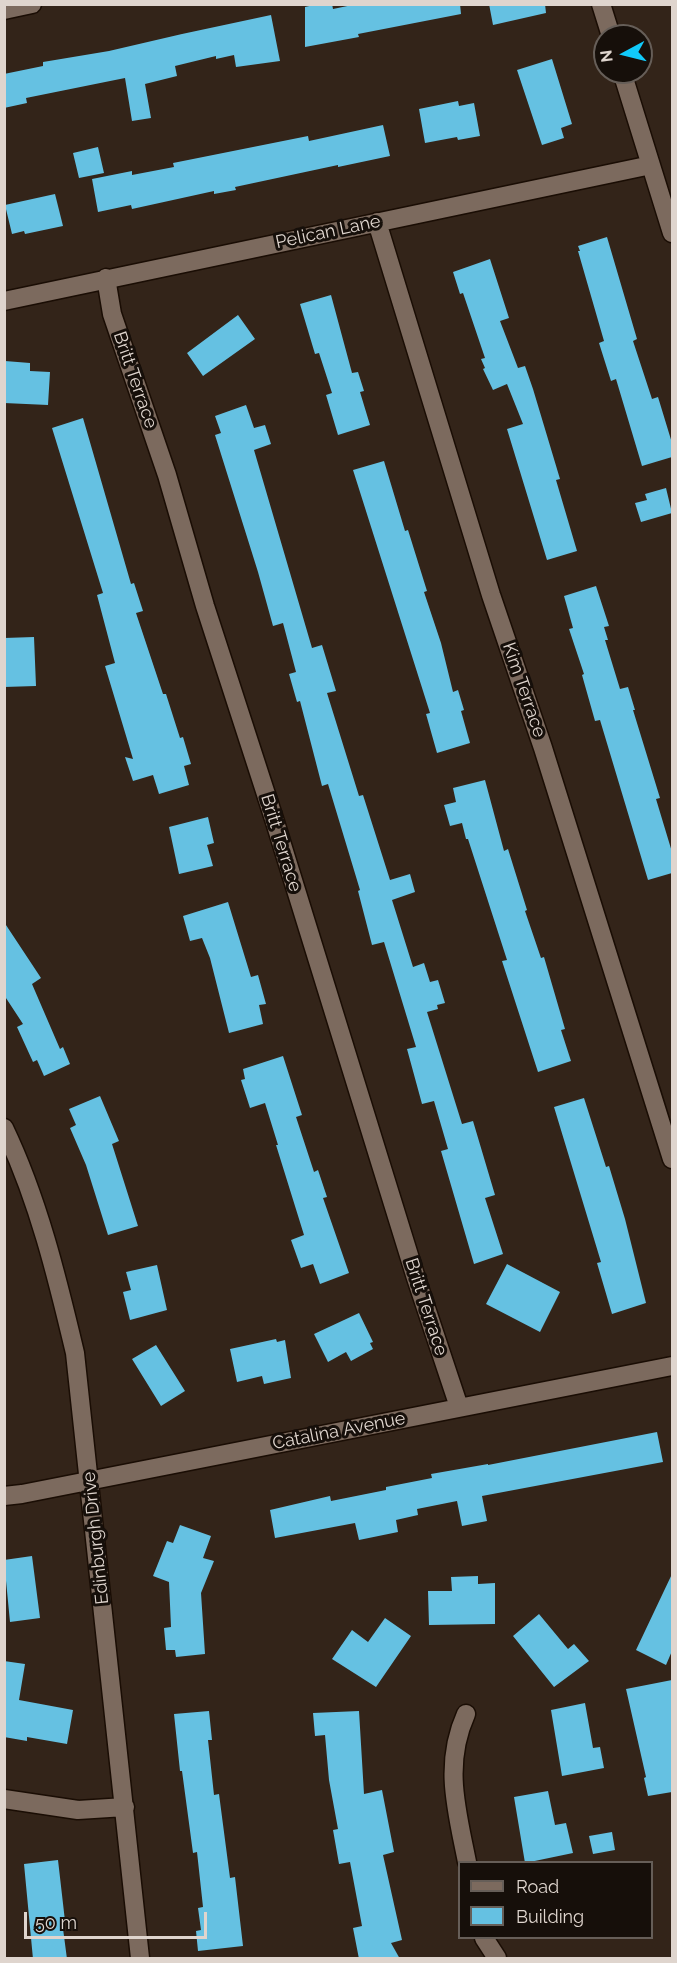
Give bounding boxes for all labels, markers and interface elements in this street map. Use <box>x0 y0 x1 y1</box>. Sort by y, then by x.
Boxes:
north arrow <box>593 24 653 84</box>
text: N <box>596 49 617 63</box>
street label: Pelican Lane <box>274 210 382 254</box>
street label: Britt Terrace <box>108 329 162 431</box>
street label: Kim Terrace <box>498 640 550 740</box>
street label: Britt Terrace <box>256 791 306 895</box>
street label: Britt Terrace <box>400 1256 452 1358</box>
street label: Catalina Avenue <box>271 1408 407 1454</box>
street label: Edinburgh Drive <box>78 1471 114 1605</box>
legend <box>458 1861 653 1939</box>
text: Road <box>516 1876 559 1897</box>
scale bar <box>27 1900 210 1938</box>
text: Building <box>516 1906 584 1927</box>
text: 50 m <box>35 1912 77 1933</box>

